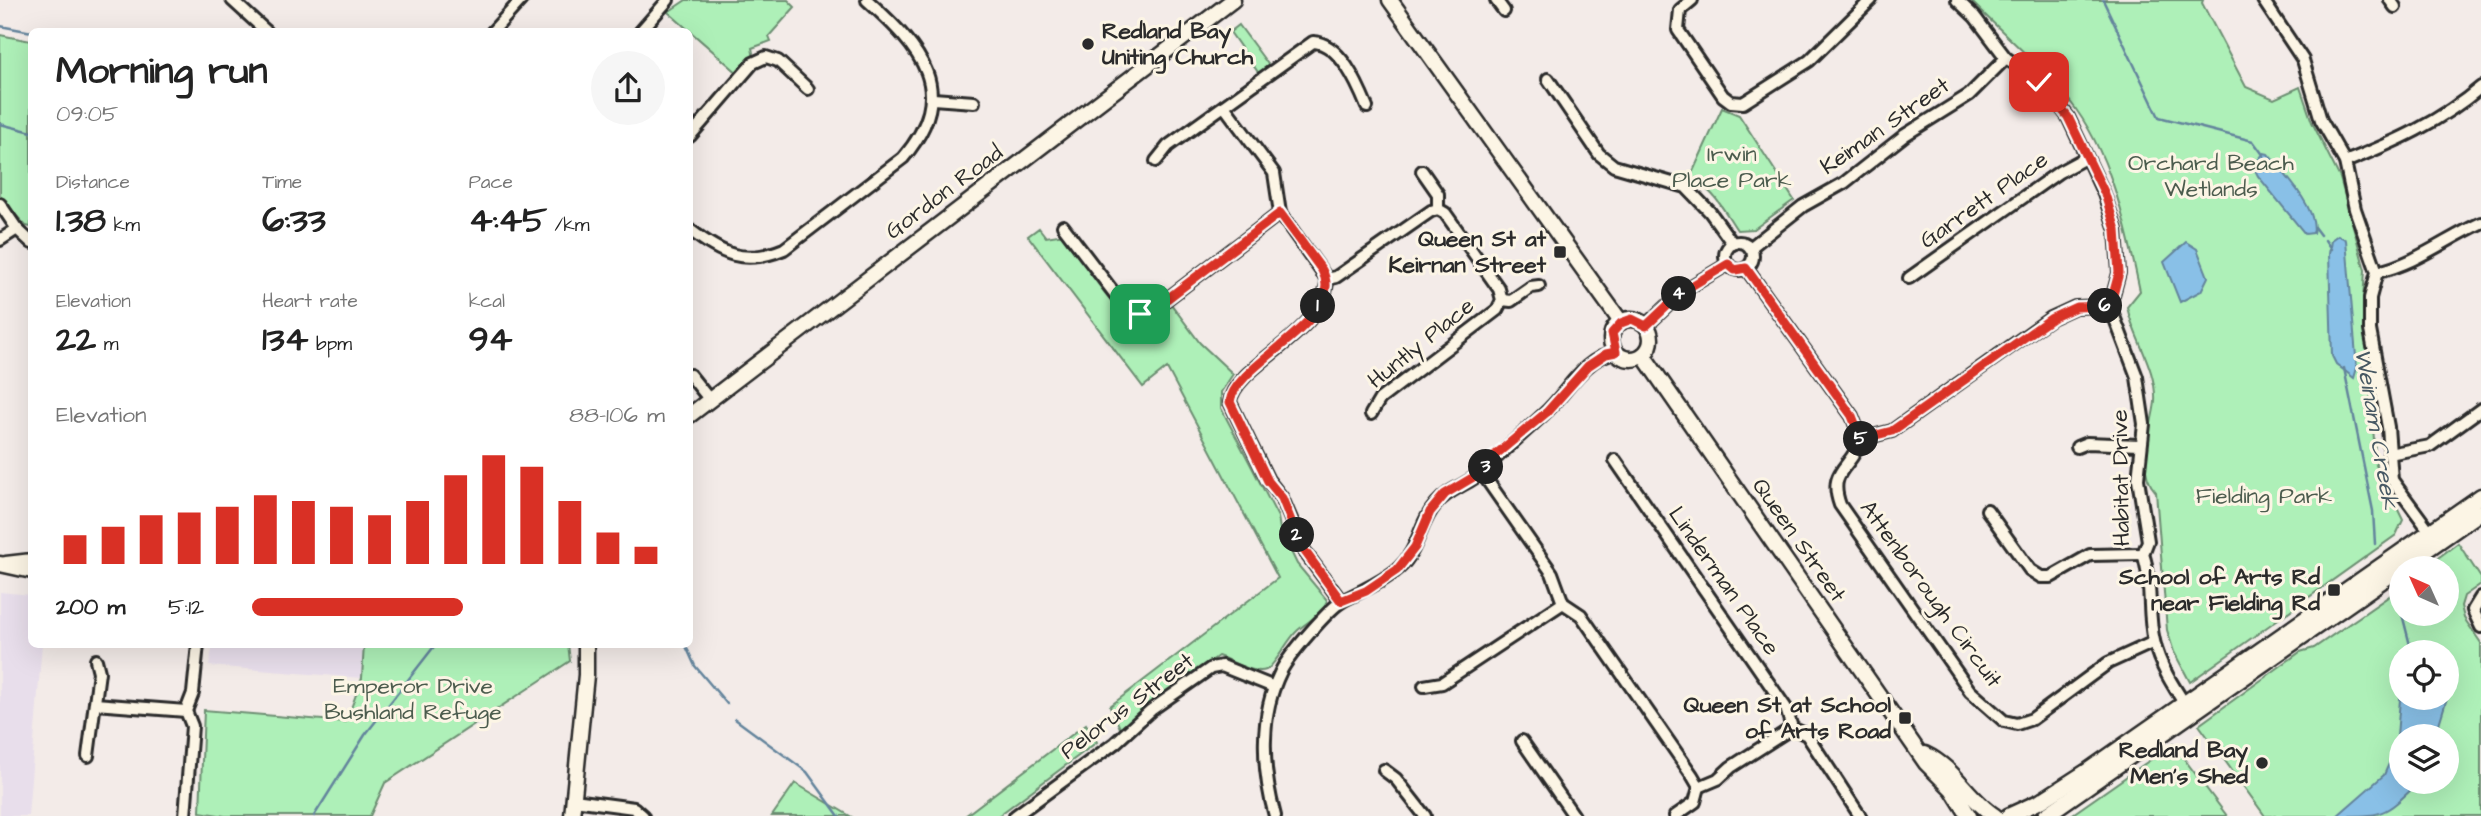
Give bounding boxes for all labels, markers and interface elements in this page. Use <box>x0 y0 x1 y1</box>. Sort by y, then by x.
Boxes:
place label: Redland Bay Uniting Church <box>1102 15 1254 74</box>
marker: Redland Bay Uniting Church <box>1080 36 1096 52</box>
text: Morning run <box>56 46 268 98</box>
button: share <box>591 51 665 125</box>
pin <box>2009 52 2069 112</box>
icon: check <box>2020 63 2058 101</box>
street label: Keiman Street <box>1814 69 1957 182</box>
text: 09:05 <box>56 98 118 130</box>
street label: Gordon Road <box>879 137 1010 247</box>
park label: Irwin Place Park <box>1672 138 1792 196</box>
street label: Garrett Place <box>1913 144 2055 256</box>
park label: Orchard Beach Wetlands <box>2128 147 2295 205</box>
text: Distance <box>56 169 130 196</box>
text: Time <box>262 169 302 196</box>
text: Pace <box>469 169 513 196</box>
text: 1.38 <box>56 196 106 245</box>
text: 6:33 <box>262 196 326 245</box>
text: 4:45 <box>469 196 547 245</box>
text: km <box>106 212 140 239</box>
text: /km <box>547 212 590 239</box>
place label: Queen St at Keirnan Street <box>1389 223 1547 281</box>
marker: Queen St at Keirnan Street <box>1552 244 1568 260</box>
pin: 4 <box>1662 276 1696 312</box>
text: 4 <box>1672 280 1685 307</box>
pin <box>1110 284 1170 344</box>
text: Elevation <box>56 288 131 315</box>
text: Heart rate <box>262 288 358 315</box>
text: kcal <box>469 288 505 315</box>
pin: 1 <box>1300 288 1336 324</box>
pin: 6 <box>2088 288 2122 324</box>
street label: Huntly Place <box>1361 290 1482 397</box>
text: 1 <box>1316 292 1319 319</box>
text: 6 <box>2099 292 2110 319</box>
icon: arrive <box>1121 295 1159 333</box>
text: 22 <box>56 315 96 364</box>
text: 134 <box>262 315 308 364</box>
text: 94 <box>469 315 512 364</box>
text: m <box>96 331 118 358</box>
text: bpm <box>308 331 352 358</box>
water label: Weinam Creek <box>2345 346 2407 513</box>
text: Elevation <box>56 399 147 431</box>
text: 88–106 m <box>569 399 665 431</box>
street label: Habitat Drive <box>2104 409 2138 547</box>
pin: 5 <box>1843 422 1878 457</box>
text: 5 <box>1854 425 1867 452</box>
pin: 3 <box>1468 449 1504 484</box>
text: 3 <box>1481 453 1490 480</box>
street label: Queen Street <box>1744 472 1854 609</box>
park label: Fielding Park <box>2196 480 2332 513</box>
street label: Attenborough Circuit <box>1851 494 2010 695</box>
street label: Linderman Place <box>1661 500 1787 662</box>
pin: 2 <box>1280 518 1314 552</box>
text: 2 <box>1291 521 1302 548</box>
north arrow <box>2389 556 2459 626</box>
map controls <box>2389 556 2459 794</box>
place label: School of Arts Rd near Fielding Rd <box>2118 561 2320 620</box>
marker: School of Arts Rd near Fielding Rd <box>2326 582 2342 598</box>
text: 200 m <box>56 591 125 623</box>
text: 5:12 <box>168 591 204 623</box>
button: locate <box>2389 640 2459 710</box>
street label: Pelorus Street <box>1054 645 1201 767</box>
park label: Emperor Drive Bushland Refuge <box>324 670 502 729</box>
place label: Queen St at School of Arts Road <box>1684 689 1891 747</box>
marker: Queen St at School of Arts Road <box>1897 710 1913 726</box>
button: layers <box>2389 724 2459 794</box>
place label: Redland Bay Men's Shed <box>2119 734 2248 792</box>
marker: Redland Bay Men's Shed <box>2254 755 2270 771</box>

